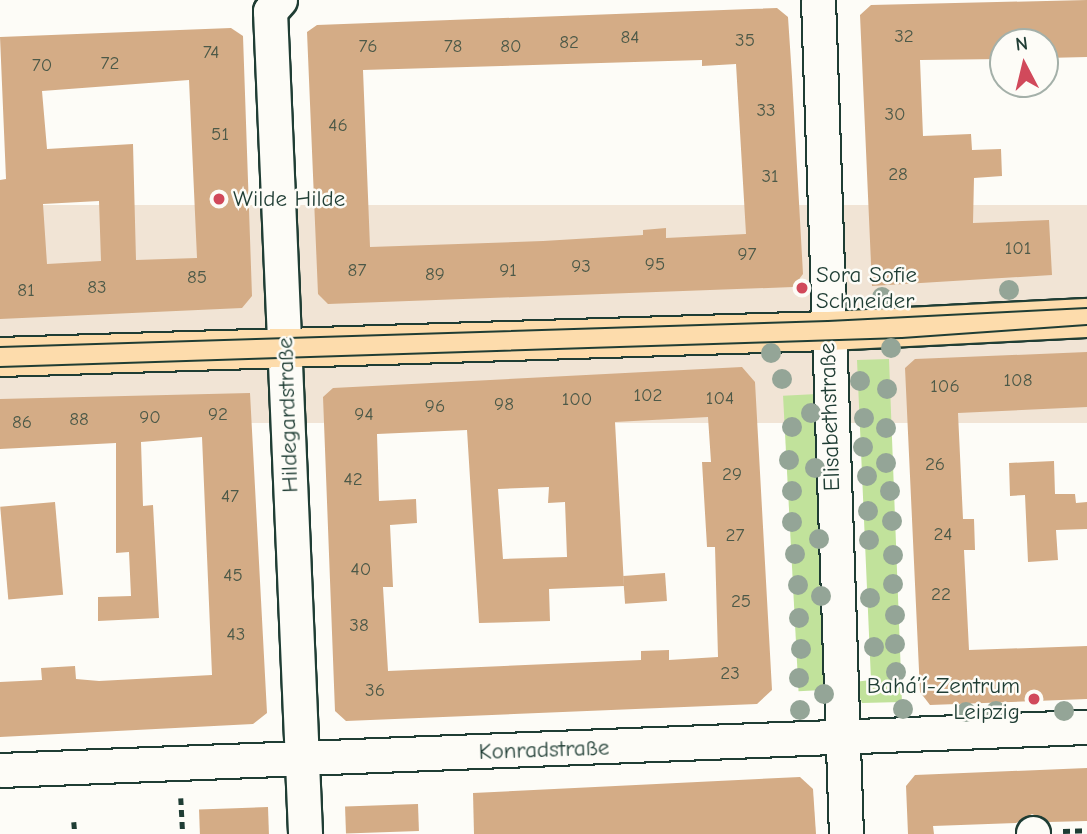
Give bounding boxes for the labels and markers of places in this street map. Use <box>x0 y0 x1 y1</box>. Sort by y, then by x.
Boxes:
place label: Wilde Hilde <box>233 185 345 213</box>
marker: Wilde Hilde <box>211 191 227 207</box>
place label: Sora Sofie Schneider <box>816 261 917 315</box>
marker: Sora Sofie Schneider <box>794 280 810 296</box>
place label: Bahá’í-Zentrum Leipzig <box>867 672 1020 726</box>
marker: Bahá’í-Zentrum Leipzig <box>1026 691 1042 707</box>

